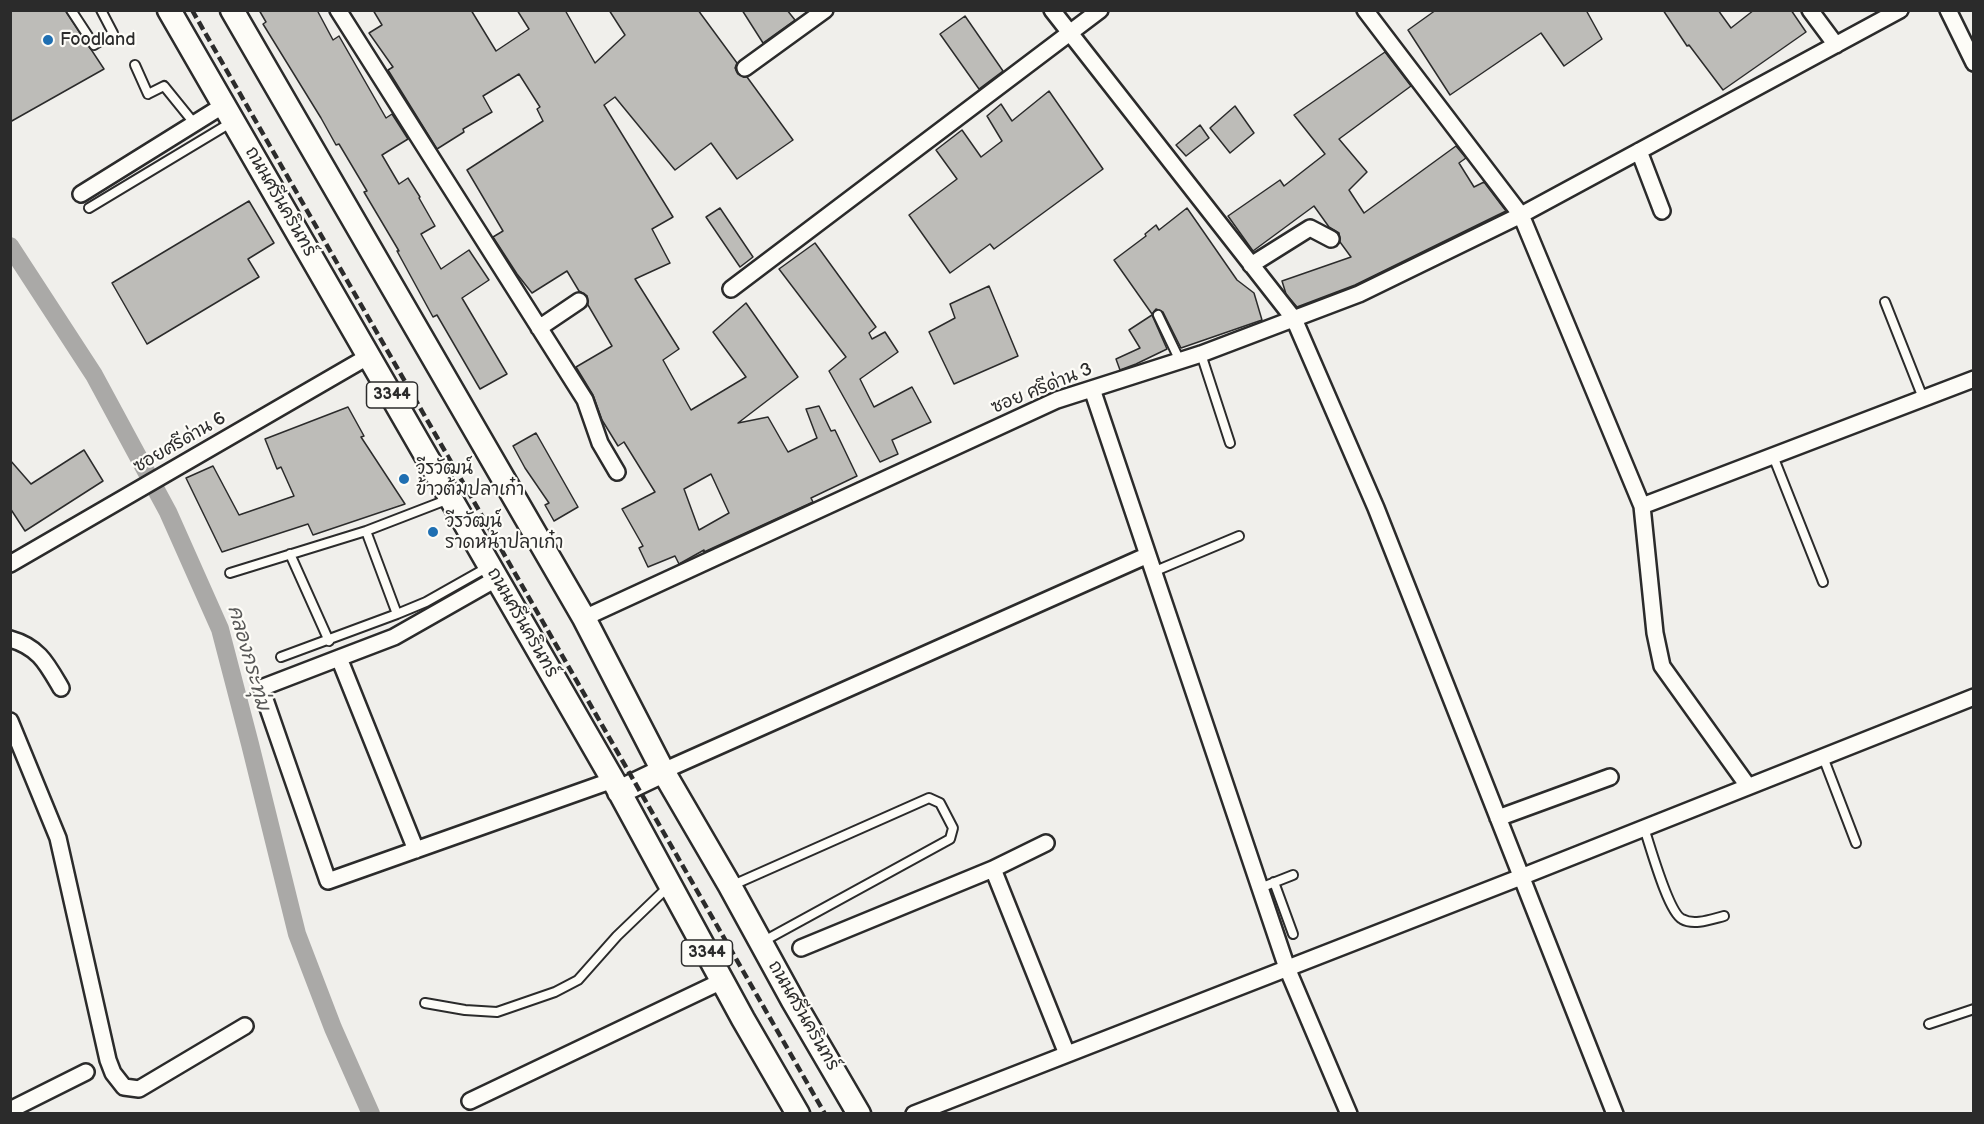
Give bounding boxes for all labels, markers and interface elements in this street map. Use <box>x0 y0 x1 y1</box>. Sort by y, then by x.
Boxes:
place label: Foodland <box>60 29 135 51</box>
marker: Foodland <box>41 33 55 47</box>
street label: ถนนศรีนครินทร์ <box>240 143 320 261</box>
street label: ซอย ศรีด่าน 3 <box>988 359 1096 419</box>
road number: 3344 <box>366 382 418 408</box>
street label: ซอยศรีด่าน 6 <box>130 408 230 478</box>
place label: วีรวัฒน์ ข้าวต้มปลาเก๋า <box>416 458 524 500</box>
marker: วีรวัฒน์ ข้าวต้มปลาเก๋า <box>397 472 411 486</box>
place label: วีรวัฒน์ ราดหน้าปลาเก๋า <box>445 511 563 554</box>
marker: วีรวัฒน์ ราดหน้าปลาเก๋า <box>426 525 440 539</box>
street label: ถนนศรีนครินทร์ <box>482 564 562 682</box>
water label: คลองกระทุ่ม <box>222 603 274 713</box>
road number: 3344 <box>682 940 732 966</box>
street label: ถนนศรีนครินทร์ <box>763 957 843 1075</box>

